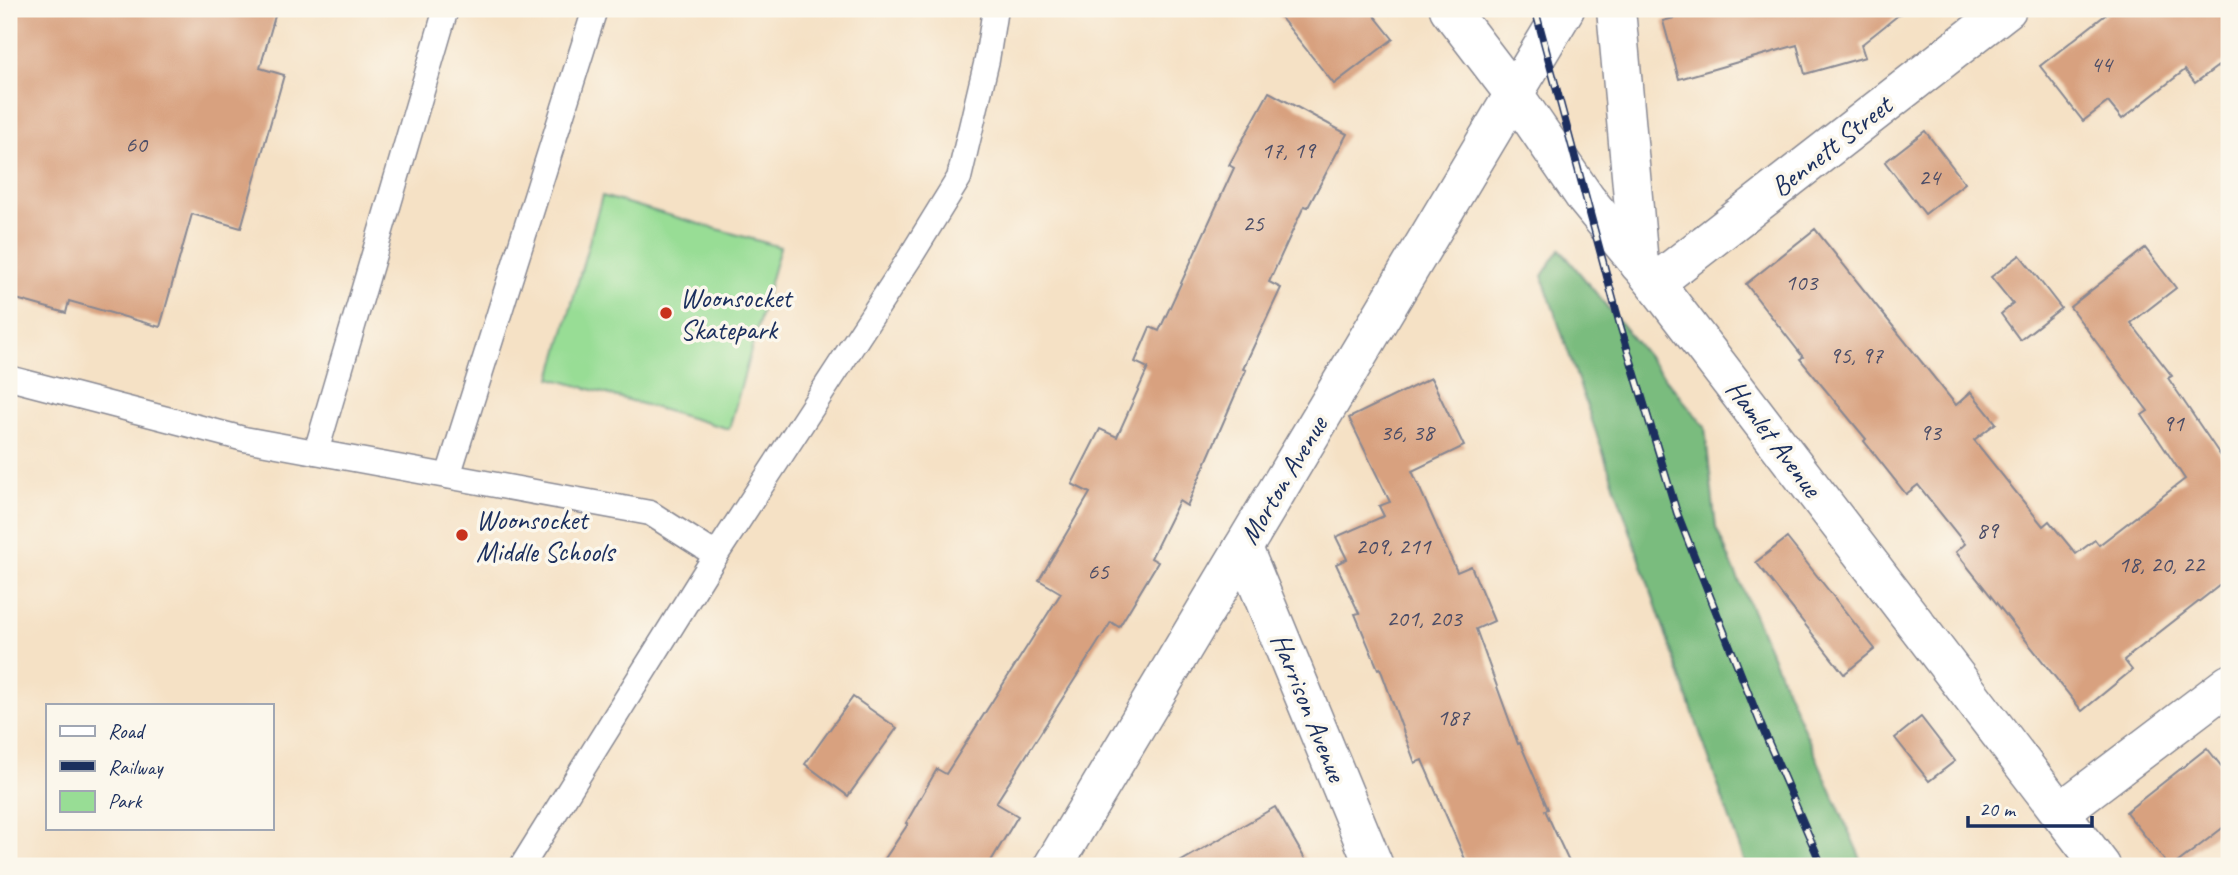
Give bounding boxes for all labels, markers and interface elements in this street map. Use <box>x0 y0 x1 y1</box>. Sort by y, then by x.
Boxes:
house number: 44 <box>2090 49 2114 79</box>
street label: Bennett Street <box>1764 86 1901 204</box>
house number: 60 <box>125 129 149 159</box>
house number: 17, 19 <box>1261 135 1317 165</box>
house number: 24 <box>1918 162 1942 192</box>
house number: 25 <box>1242 208 1265 238</box>
house number: 103 <box>1785 267 1819 297</box>
place label: Woonsocket Skatepark <box>680 280 794 347</box>
marker: Woonsocket Skatepark <box>658 305 674 321</box>
house number: 95, 97 <box>1829 340 1884 370</box>
street label: Hamlet Avenue <box>1719 372 1831 505</box>
street label: Morton Avenue <box>1231 408 1336 550</box>
house number: 91 <box>2162 408 2185 438</box>
house number: 36, 38 <box>1380 417 1436 447</box>
house number: 93 <box>1919 417 1943 447</box>
place label: Woonsocket Middle Schools <box>476 502 616 569</box>
house number: 89 <box>1976 515 2000 545</box>
marker: Woonsocket Middle Schools <box>454 527 470 543</box>
house number: 209, 211 <box>1355 531 1432 561</box>
house number: 18, 20, 22 <box>2118 549 2206 579</box>
house number: 65 <box>1087 556 1110 586</box>
house number: 201, 203 <box>1386 603 1464 633</box>
street label: Harrison Avenue <box>1263 628 1355 788</box>
house number: 187 <box>1437 702 1470 732</box>
legend <box>46 704 273 830</box>
text: Road <box>108 718 147 744</box>
text: Railway <box>108 754 164 780</box>
scale bar <box>1968 784 2093 828</box>
text: Park <box>108 788 143 814</box>
text: 20 m <box>1979 796 2017 822</box>

